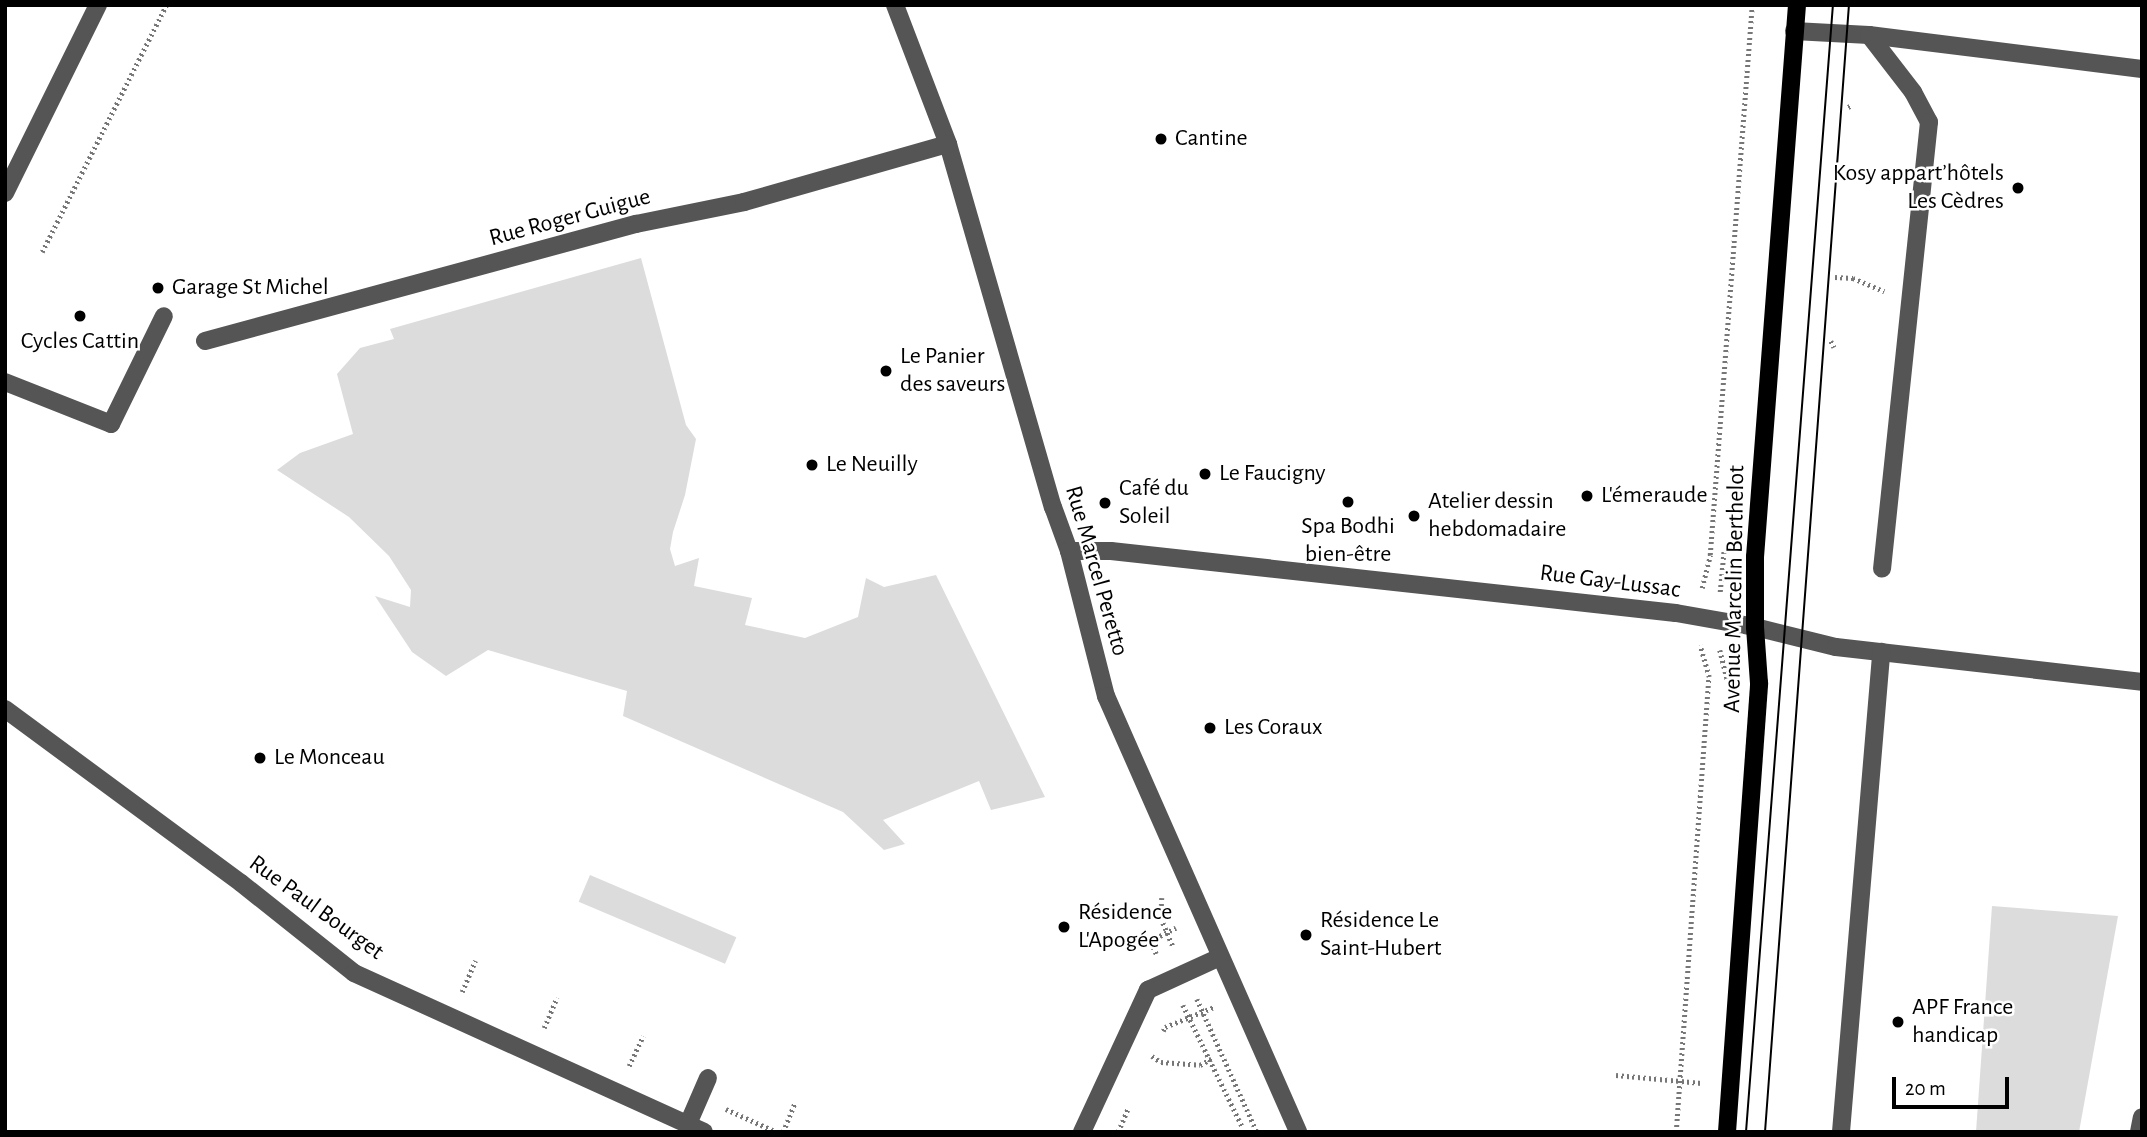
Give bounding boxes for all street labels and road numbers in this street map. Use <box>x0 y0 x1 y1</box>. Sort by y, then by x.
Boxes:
street label: Rue Roger Guigue <box>486 183 654 253</box>
street label: Avenue Marcelin Berthelot <box>1718 465 1752 713</box>
street label: Rue Marcel Peretto <box>1058 483 1134 659</box>
street label: Rue Gay-Lussac <box>1538 559 1682 605</box>
street label: Rue Paul Bourget <box>243 849 389 967</box>

